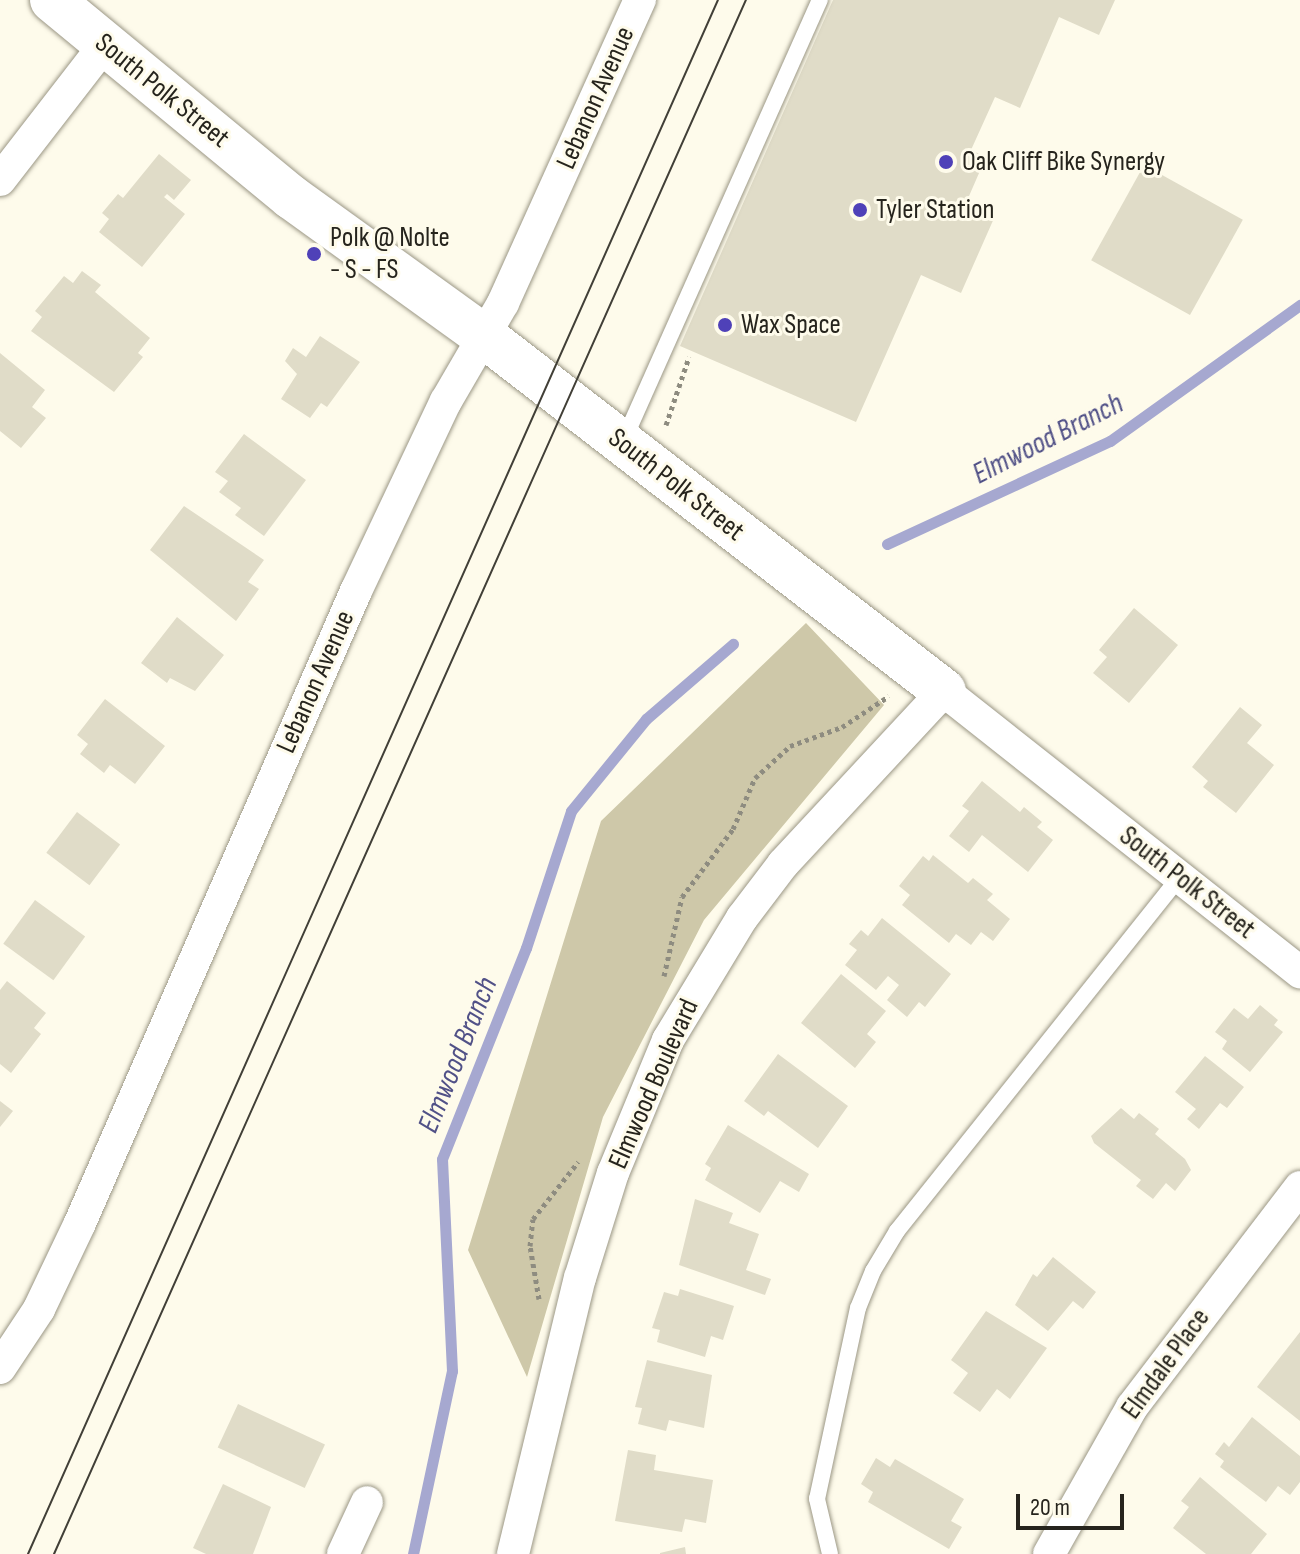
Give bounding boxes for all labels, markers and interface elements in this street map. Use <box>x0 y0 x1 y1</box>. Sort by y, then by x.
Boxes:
street label: Lebanon Avenue <box>550 22 642 174</box>
street label: South Polk Street <box>88 27 236 155</box>
place label: Oak Cliff Bike Synergy <box>962 145 1165 179</box>
marker: Oak Cliff Bike Synergy <box>937 153 955 171</box>
place label: Tyler Station <box>876 193 994 227</box>
marker: Tyler Station <box>851 201 869 219</box>
place label: Polk @ Nolte - S - FS <box>330 221 450 287</box>
marker: Polk @ Nolte - S - FS <box>305 245 323 263</box>
place label: Wax Space <box>741 308 841 342</box>
marker: Wax Space <box>716 316 734 334</box>
water label: Elmwood Branch <box>967 386 1129 492</box>
street label: South Polk Street <box>601 422 751 548</box>
street label: Lebanon Avenue <box>270 606 362 758</box>
street label: South Polk Street <box>1112 820 1262 946</box>
water label: Elmwood Branch <box>411 972 505 1138</box>
street label: Elmwood Boulevard <box>602 994 706 1174</box>
street label: Elmdale Place <box>1115 1302 1217 1426</box>
scale bar <box>1020 1478 1128 1528</box>
text: 20 m <box>1030 1493 1070 1522</box>

